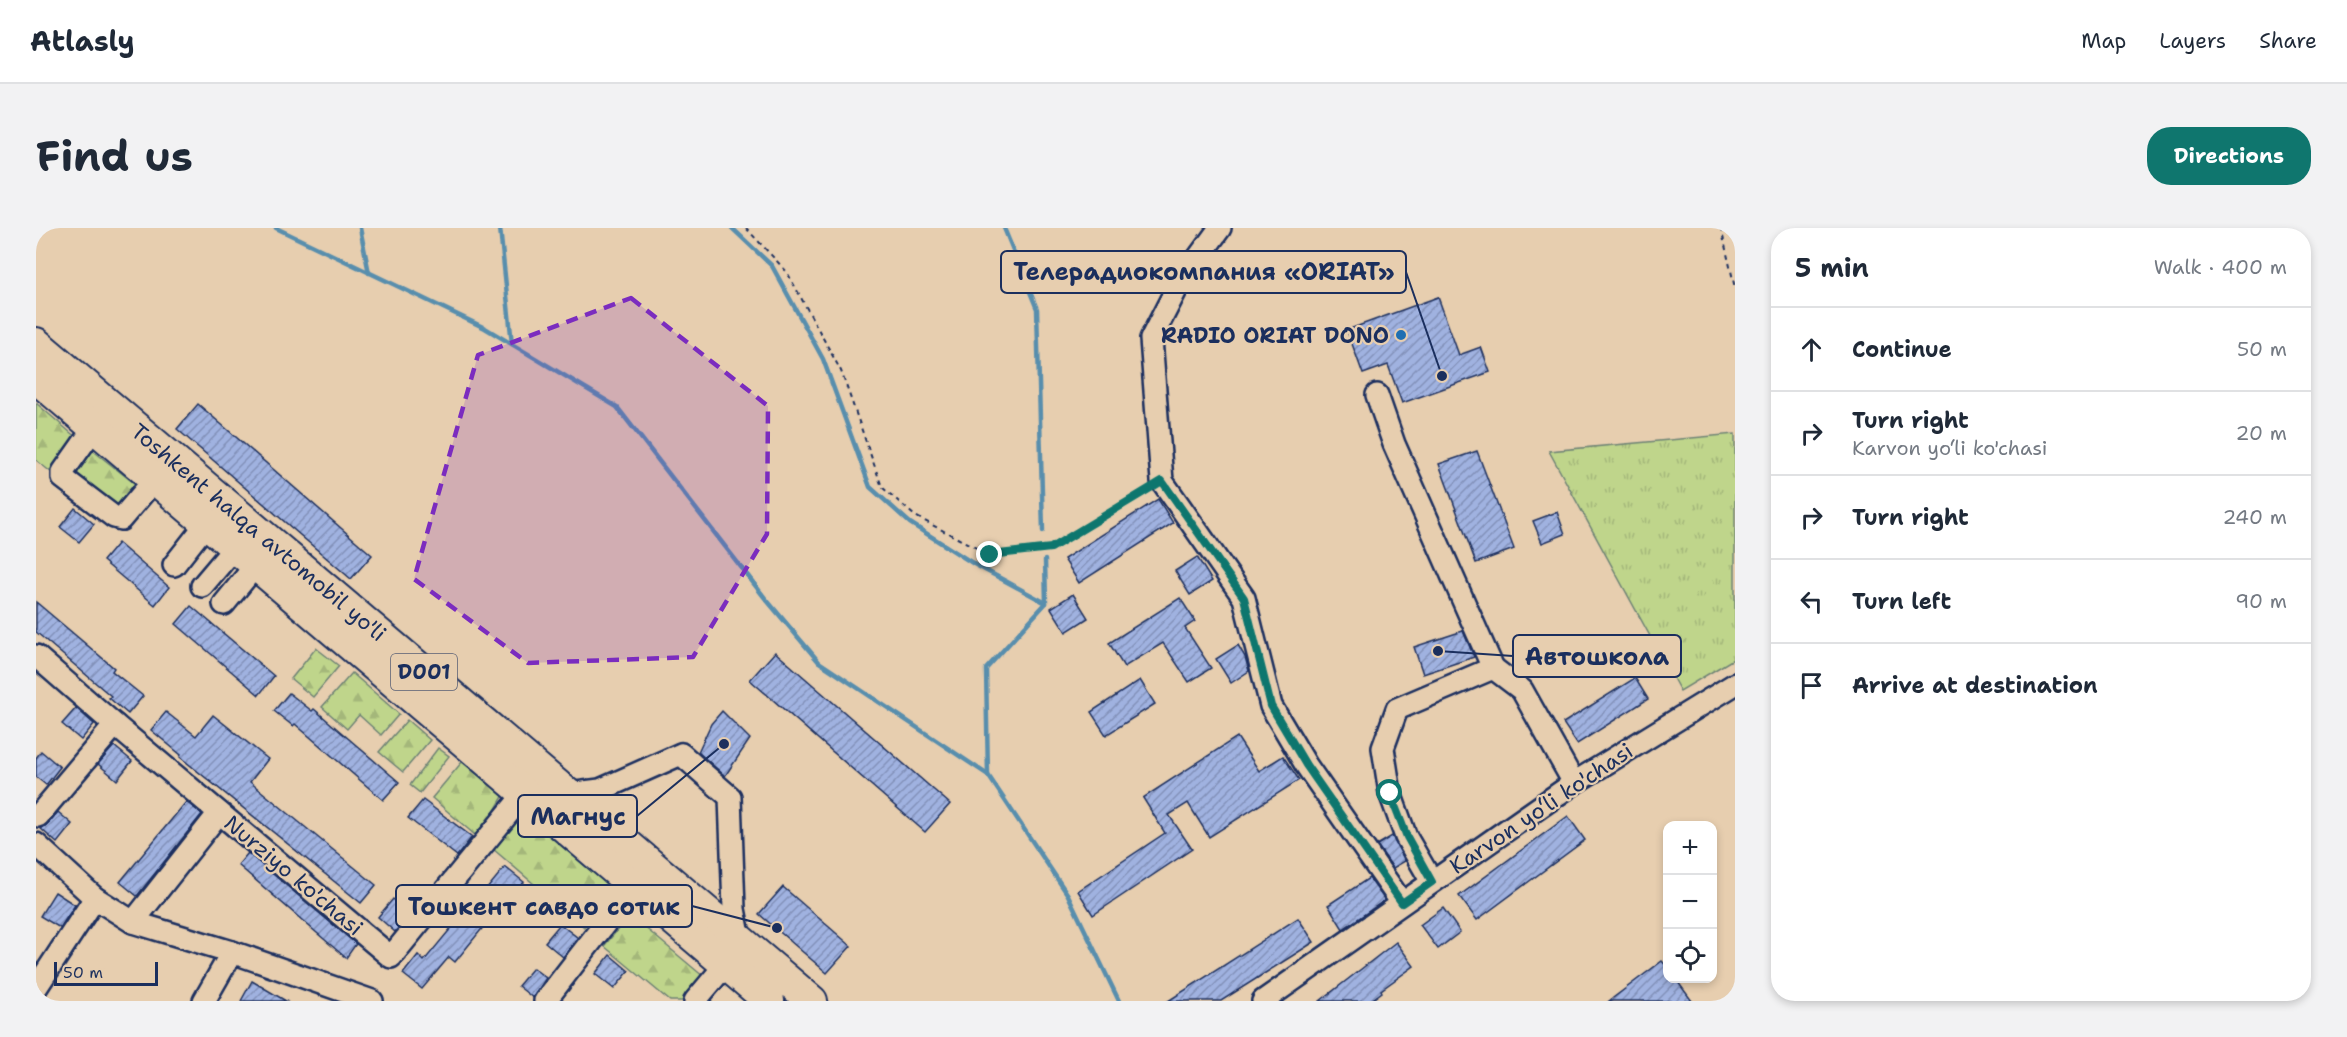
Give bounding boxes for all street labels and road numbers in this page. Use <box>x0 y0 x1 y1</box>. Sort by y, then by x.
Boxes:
street label: Toshkent halqa avtomobil yo'li <box>125 417 392 648</box>
road number: D001 <box>391 654 457 690</box>
street label: Karvon yo‘li ko'chasi <box>1444 736 1639 881</box>
street label: Nurziyo ko'chasi <box>218 809 369 942</box>

